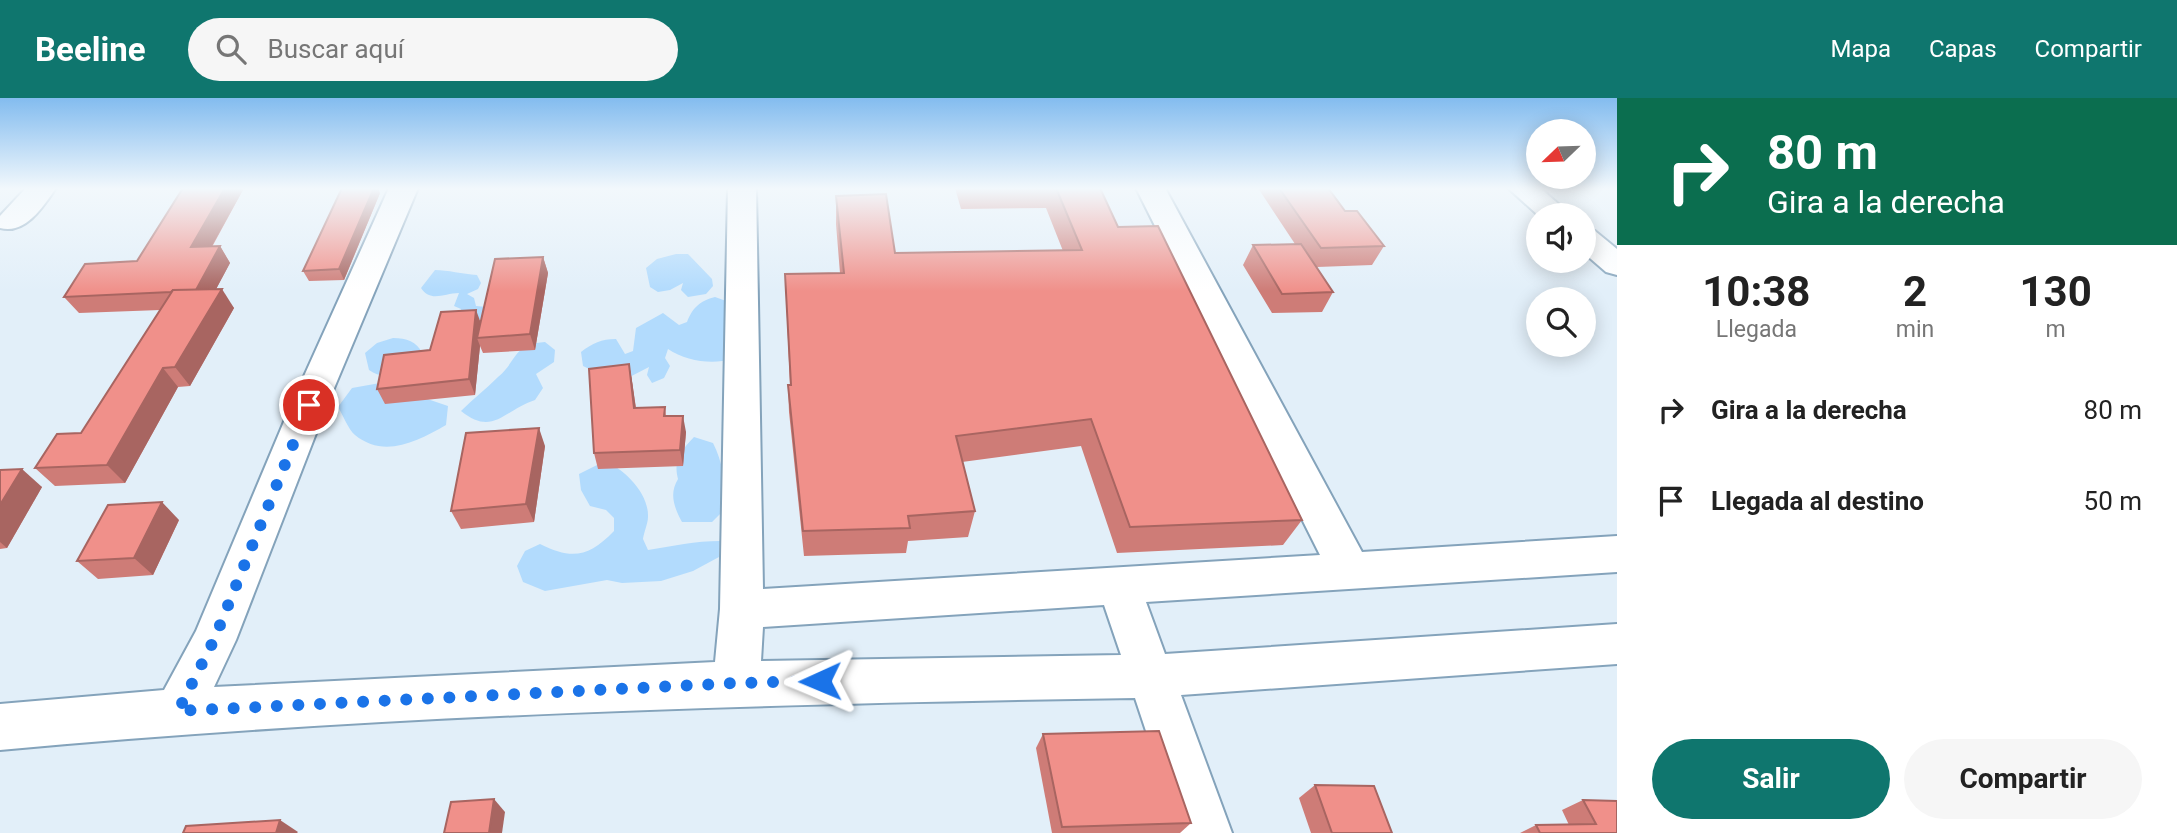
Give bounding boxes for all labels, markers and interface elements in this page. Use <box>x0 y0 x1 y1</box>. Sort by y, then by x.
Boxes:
search box <box>188 18 678 81</box>
text: Beeline <box>35 30 146 69</box>
icon: search <box>212 30 250 68</box>
text: Buscar aquí <box>268 34 404 64</box>
text: Mapa <box>1830 35 1891 63</box>
text: Capas <box>1929 35 1997 63</box>
text: Compartir <box>2035 35 2142 63</box>
north arrow <box>1526 119 1596 189</box>
map controls <box>1526 119 1596 357</box>
text: 80 m <box>1767 124 1878 181</box>
icon: right <box>1652 126 1743 217</box>
text: Gira a la derecha <box>1767 183 2005 221</box>
button: sound <box>1526 203 1596 273</box>
text: 10:38 <box>1702 267 1810 316</box>
text: 2 <box>1903 267 1927 316</box>
text: 130 <box>2019 267 2092 316</box>
button: search <box>1526 287 1596 357</box>
text: Llegada <box>1716 316 1797 343</box>
text: min <box>1896 316 1934 343</box>
text: m <box>2046 316 2066 343</box>
pin <box>279 375 339 435</box>
icon: arrive <box>290 386 328 424</box>
icon: right <box>1652 391 1690 429</box>
text: Gira a la derecha <box>1711 395 1907 425</box>
text: 80 m <box>2084 395 2142 425</box>
icon: arrive <box>1652 482 1690 520</box>
text: Llegada al destino <box>1711 486 1924 516</box>
text: 50 m <box>2084 486 2142 516</box>
position arrow <box>783 644 857 718</box>
button: Salir <box>1652 739 1890 819</box>
button: Compartir <box>1904 739 2142 819</box>

